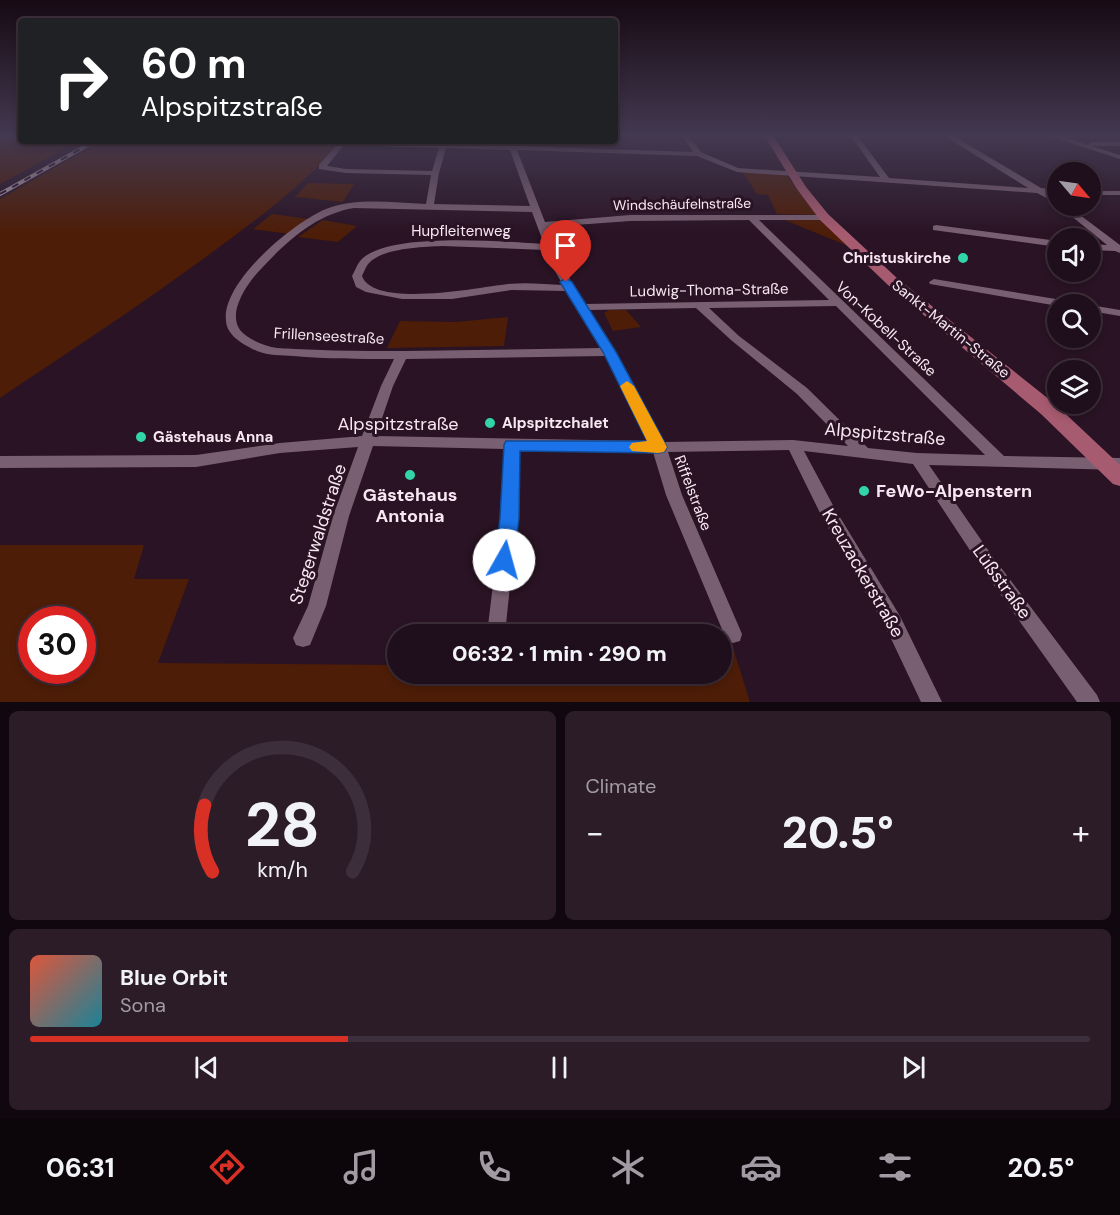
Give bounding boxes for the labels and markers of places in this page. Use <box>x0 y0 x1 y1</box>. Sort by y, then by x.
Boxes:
pin <box>540 220 591 282</box>
place label: Christuskirche <box>843 248 951 268</box>
marker: Christuskirche <box>956 251 970 265</box>
place label: Alpspitzchalet <box>502 413 609 433</box>
marker: Alpspitzchalet <box>483 416 497 430</box>
place label: Gästehaus Anna <box>153 427 273 447</box>
marker: Gästehaus Anna <box>134 430 148 444</box>
marker: Gästehaus Antonia <box>403 468 417 482</box>
place label: FeWo-Alpenstern <box>876 479 1032 503</box>
place label: Gästehaus Antonia <box>363 483 457 528</box>
marker: FeWo-Alpenstern <box>857 484 871 498</box>

